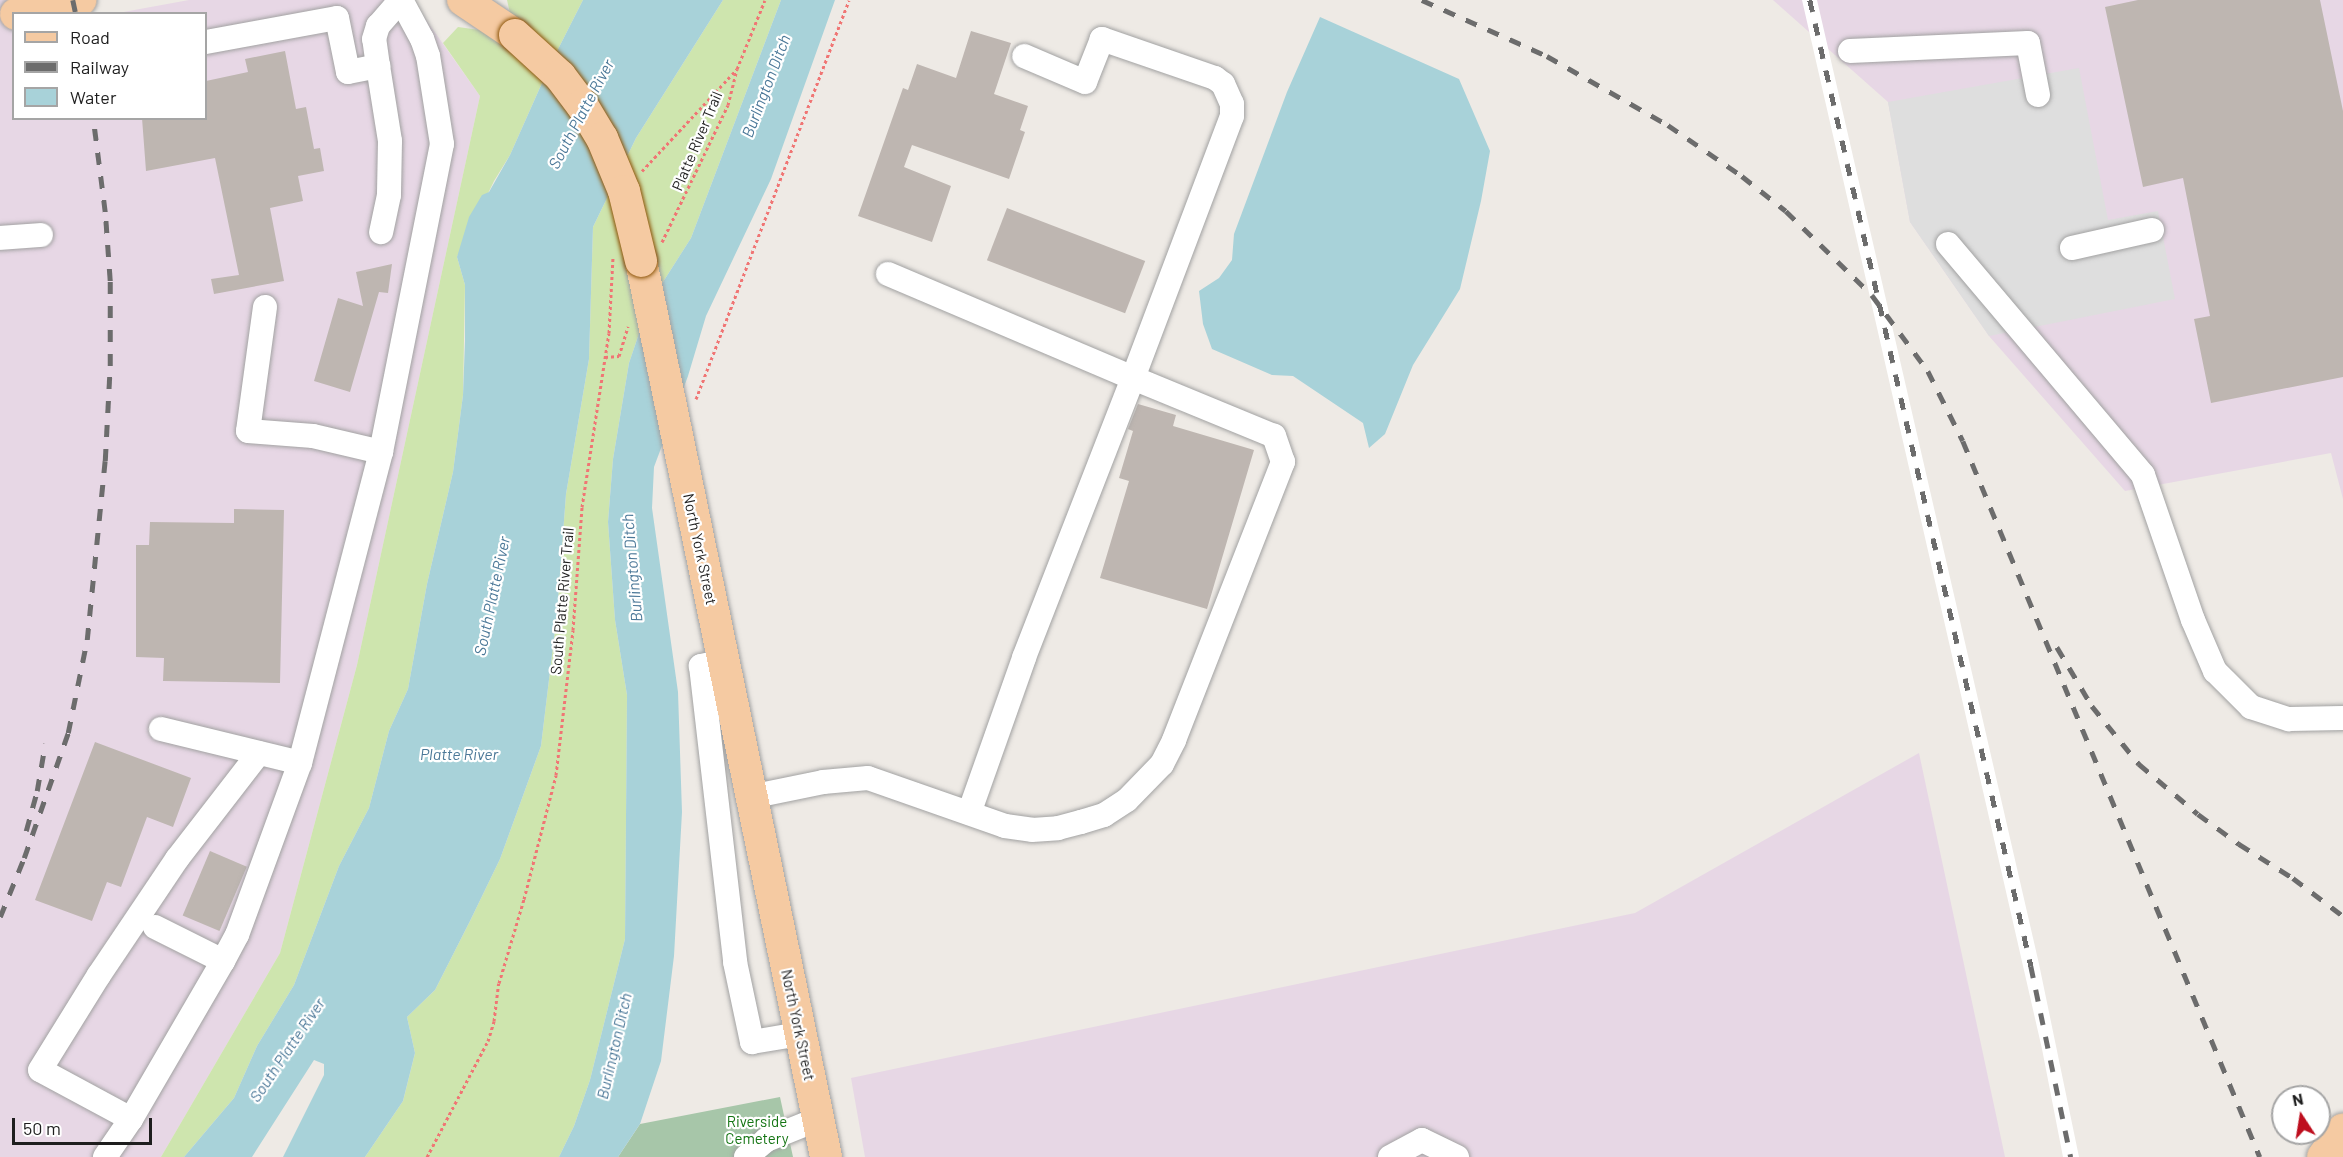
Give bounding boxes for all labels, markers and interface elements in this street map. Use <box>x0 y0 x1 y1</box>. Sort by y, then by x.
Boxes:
legend <box>12 12 207 120</box>
text: Road <box>70 26 110 48</box>
water label: Burlington Ditch <box>738 32 794 140</box>
text: Railway <box>70 56 129 78</box>
water label: South Platte River <box>544 56 618 172</box>
text: Water <box>70 86 117 108</box>
street label: Platte River Trail <box>668 89 726 193</box>
street label: North York Street <box>679 492 721 606</box>
water label: Burlington Ditch <box>618 513 646 623</box>
street label: South Platte River Trail <box>547 527 577 675</box>
water label: South Platte River <box>470 535 514 657</box>
water label: Platte River <box>420 744 498 764</box>
street label: North York Street <box>777 968 819 1082</box>
water label: Burlington Ditch <box>592 991 636 1101</box>
water label: South Platte River <box>245 994 329 1106</box>
north arrow <box>2271 1085 2331 1145</box>
text: N <box>2290 1088 2305 1109</box>
scale bar <box>15 1106 154 1144</box>
park label: Riverside Cemetery <box>725 1112 789 1147</box>
text: 50 m <box>23 1117 61 1139</box>

